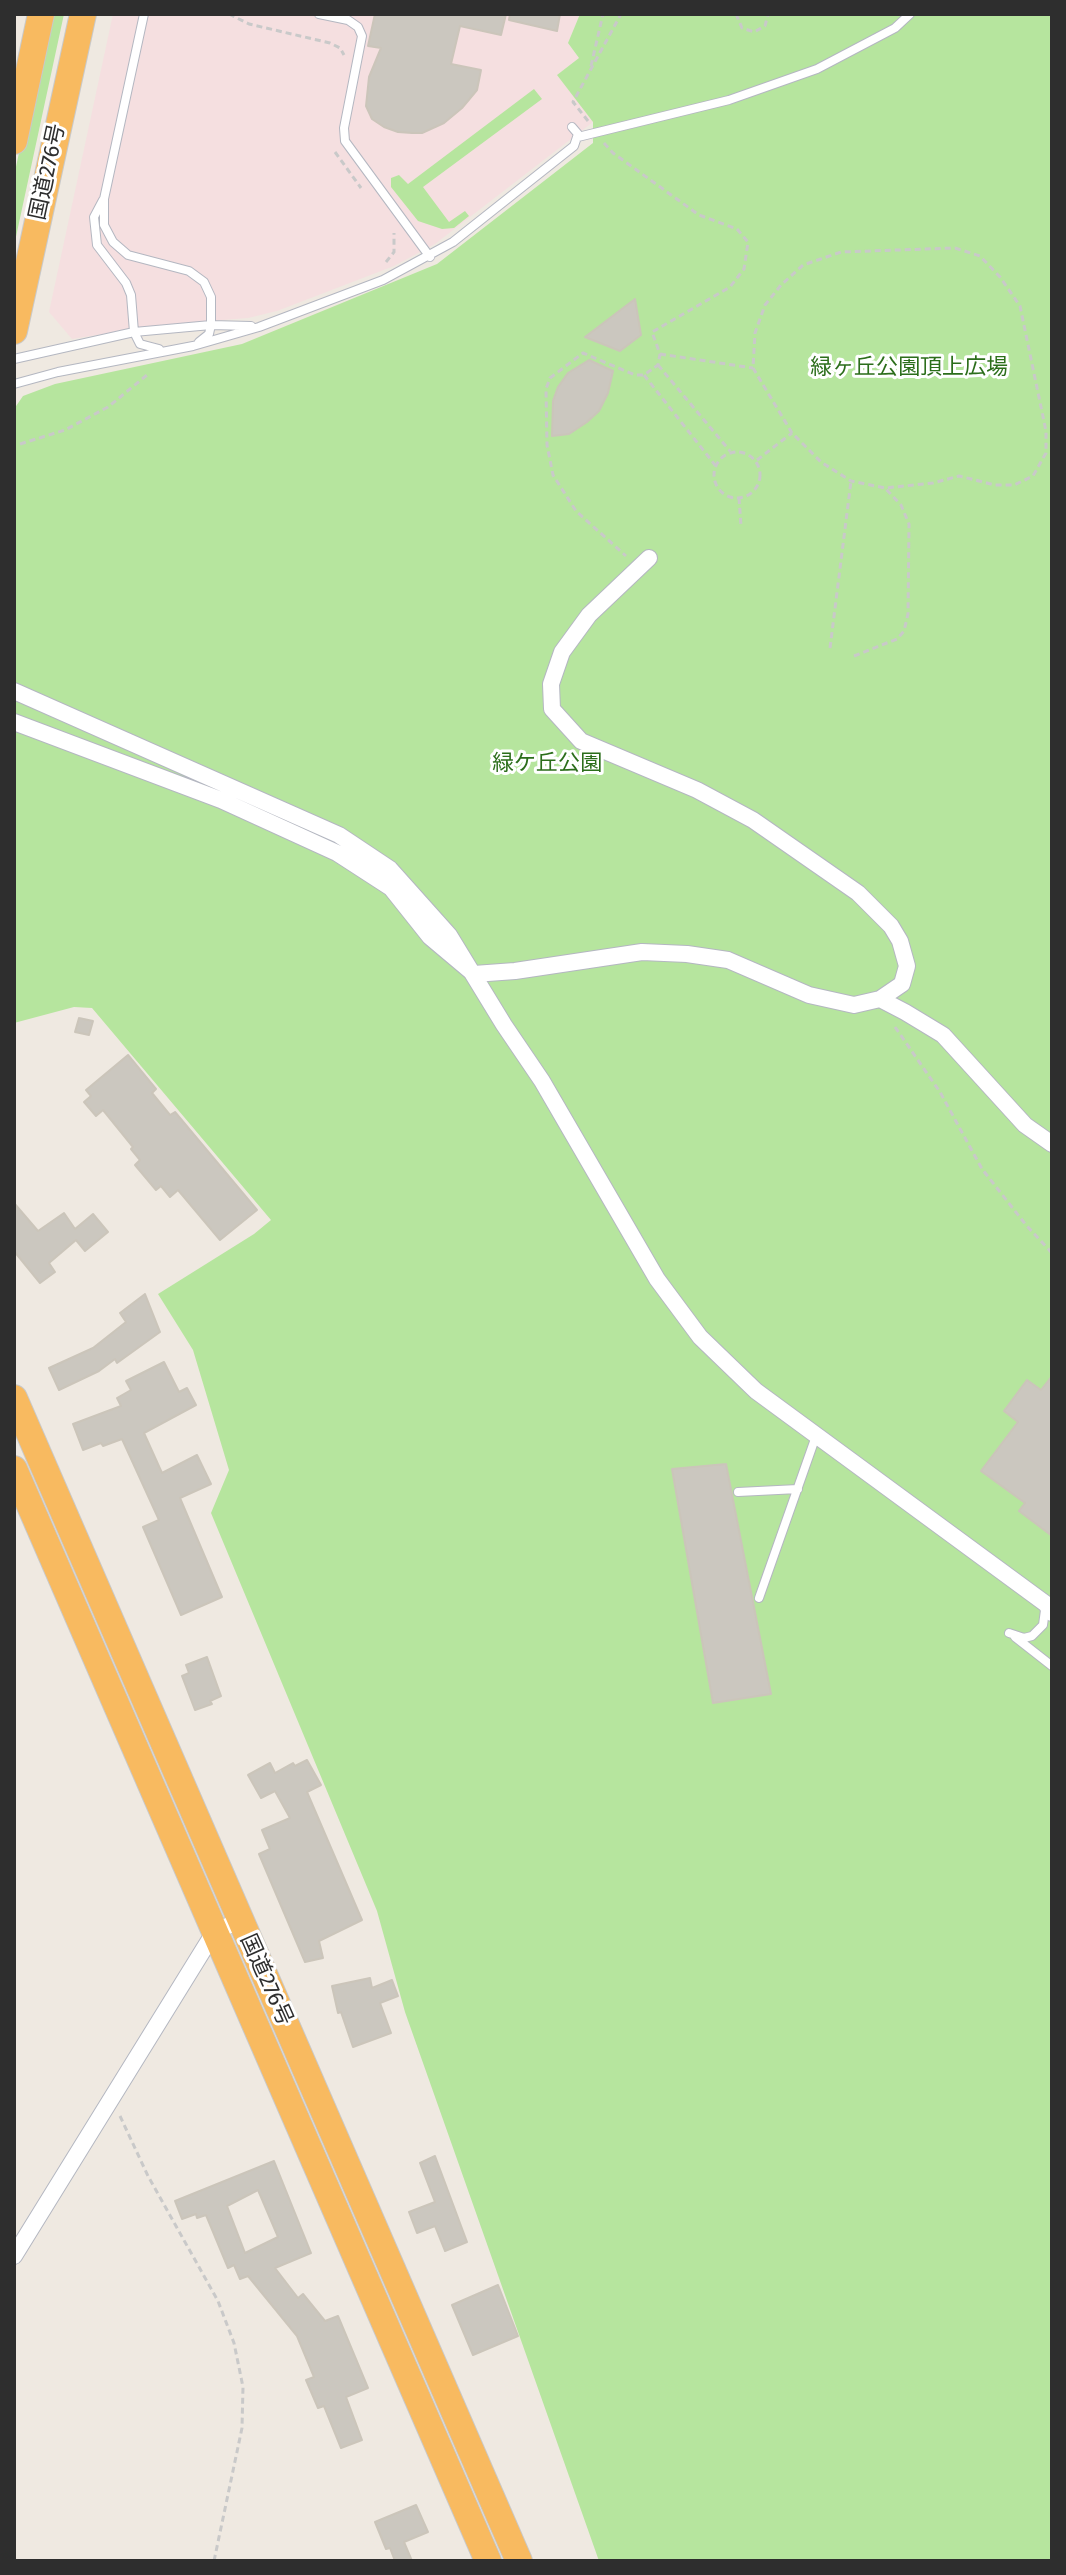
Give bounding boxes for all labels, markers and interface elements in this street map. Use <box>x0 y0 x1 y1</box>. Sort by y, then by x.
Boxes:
street label: 国道276号 <box>25 121 71 223</box>
park label: 緑ヶ丘公園頂上広場 <box>810 355 1008 381</box>
park label: 緑ケ丘公園 <box>492 751 602 777</box>
street label: 国道276号 <box>234 1930 298 2030</box>

